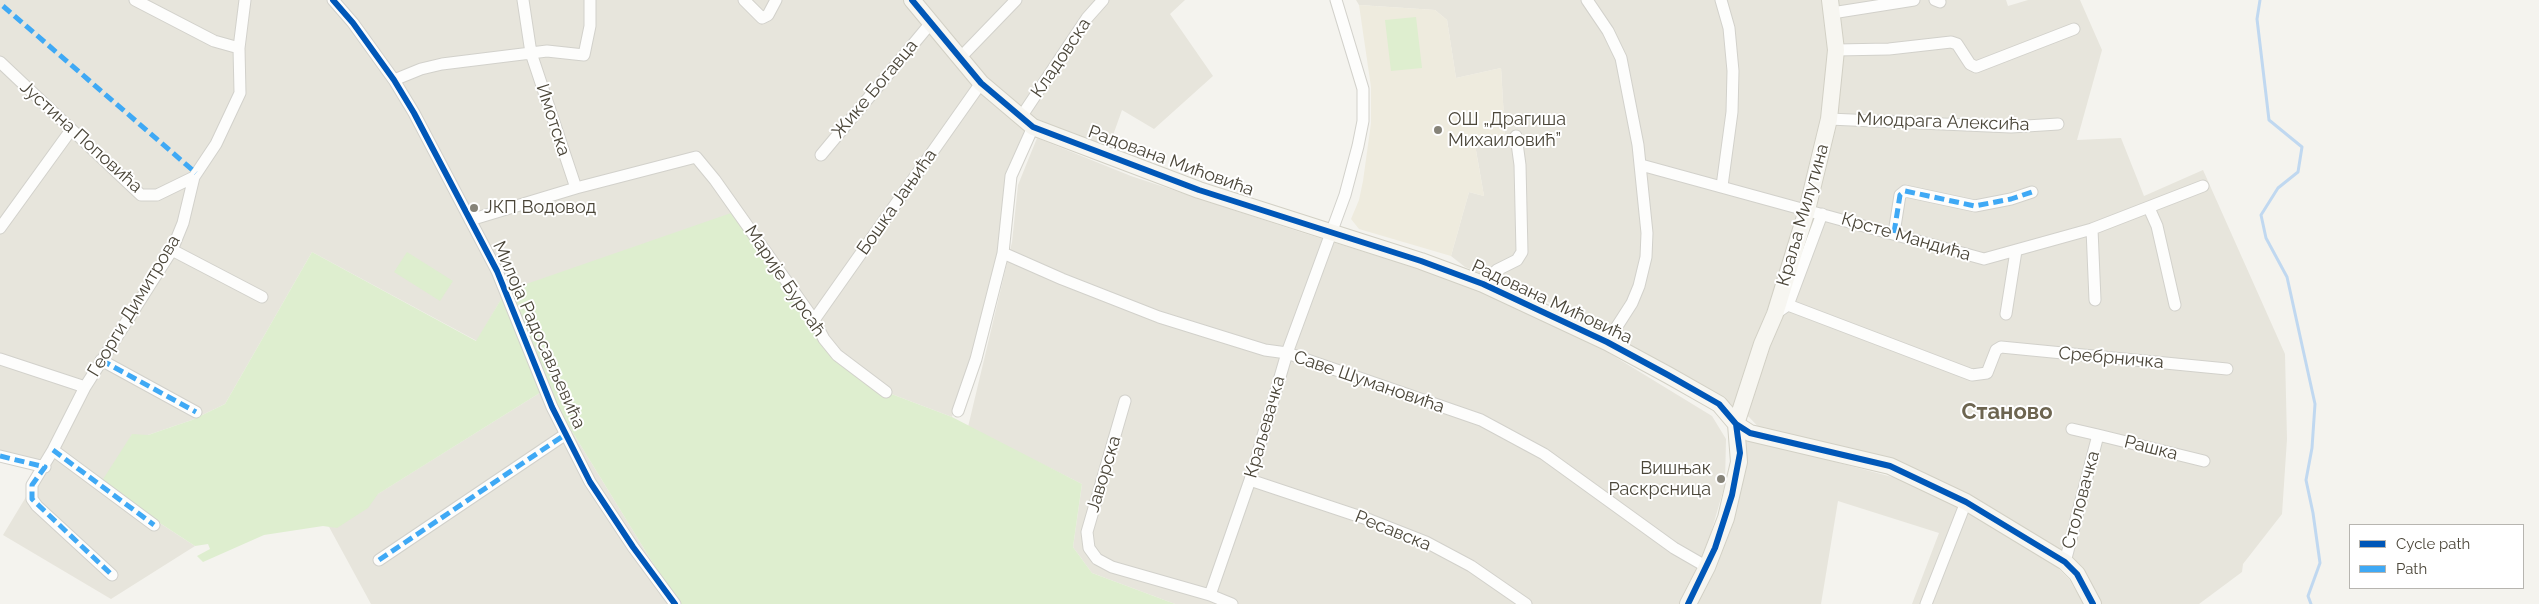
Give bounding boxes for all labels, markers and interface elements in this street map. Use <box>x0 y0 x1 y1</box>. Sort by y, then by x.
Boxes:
street label: Кладовска <box>1027 14 1095 102</box>
street label: Жике Богавца <box>828 35 922 143</box>
street label: Јустина Поповића <box>15 76 147 198</box>
street label: Имотска <box>531 81 575 159</box>
street label: Миодрага Алексића <box>1856 108 2030 136</box>
place label: ОШ „Драгиша Михаиловић” <box>1448 109 1566 152</box>
street label: Радована Мићовића <box>1085 121 1257 201</box>
marker: ОШ „Драгиша Михаиловић” <box>1432 124 1444 136</box>
street label: Краља Милутина <box>1772 141 1834 289</box>
street label: Бошка Јањића <box>852 145 942 259</box>
place label: ЈКП Водовод <box>484 197 596 219</box>
marker: ЈКП Водовод <box>468 202 480 214</box>
street label: Крсте Мандића <box>1839 208 1973 266</box>
street label: Марије Бурсаћ <box>740 221 830 341</box>
street label: Георги Димитрова <box>83 231 185 381</box>
street label: Милоја Радосављевића <box>488 238 590 432</box>
street label: Радована Мићовића <box>1468 255 1636 349</box>
street label: Сребрничка <box>2057 343 2165 373</box>
street label: Саве Шумановића <box>1291 346 1447 418</box>
street label: Краљевачка <box>1240 373 1290 481</box>
district label: Станово <box>1962 399 2052 425</box>
street label: Рашка <box>2122 431 2180 465</box>
street label: Јаворска <box>1082 433 1126 515</box>
street label: Столовачка <box>2058 449 2104 551</box>
place label: Вишњак Раскрсница <box>1608 458 1711 500</box>
marker: Вишњак Раскрсница <box>1715 473 1727 485</box>
street label: Ресавска <box>1352 506 1434 556</box>
legend <box>2349 524 2524 589</box>
text: Cycle path <box>2396 535 2470 553</box>
text: Path <box>2396 560 2427 578</box>

